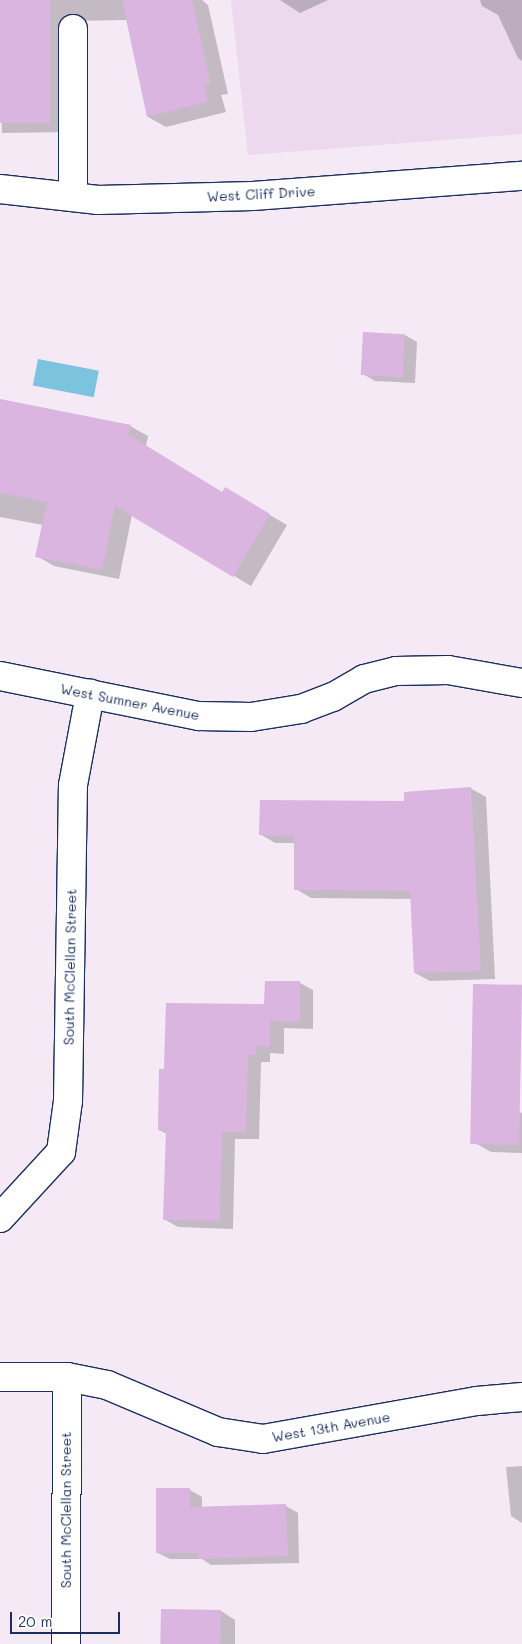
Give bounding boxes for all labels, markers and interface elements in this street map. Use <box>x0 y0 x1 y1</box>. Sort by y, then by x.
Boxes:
street label: West Cliff Drive <box>206 183 316 205</box>
street label: West Sumner Avenue <box>59 680 201 724</box>
street label: South McClellan Street <box>60 889 80 1045</box>
street label: West 13th Avenue <box>271 1408 391 1446</box>
street label: South McClellan Street <box>58 1432 74 1588</box>
scale bar <box>12 1602 122 1634</box>
text: 20 m <box>18 1611 52 1631</box>

